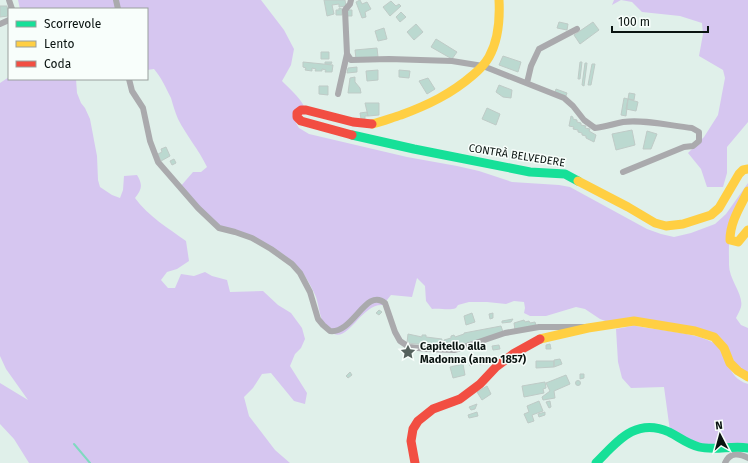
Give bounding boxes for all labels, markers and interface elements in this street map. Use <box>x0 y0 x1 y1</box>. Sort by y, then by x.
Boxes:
legend <box>8 8 148 80</box>
scale bar <box>612 8 708 34</box>
text: 100 m <box>618 15 650 29</box>
text: Scorrevole <box>44 17 101 31</box>
text: Lento <box>44 37 74 51</box>
text: Coda <box>44 57 71 71</box>
street label: CONTRÀ BELVEDERE <box>468 140 566 170</box>
place label: Capitello alla Madonna (anno 1857) <box>420 340 527 366</box>
place icon: Capitello alla Madonna (anno 1857) <box>399 343 417 361</box>
north arrow <box>700 415 740 455</box>
text: N <box>715 419 723 432</box>

